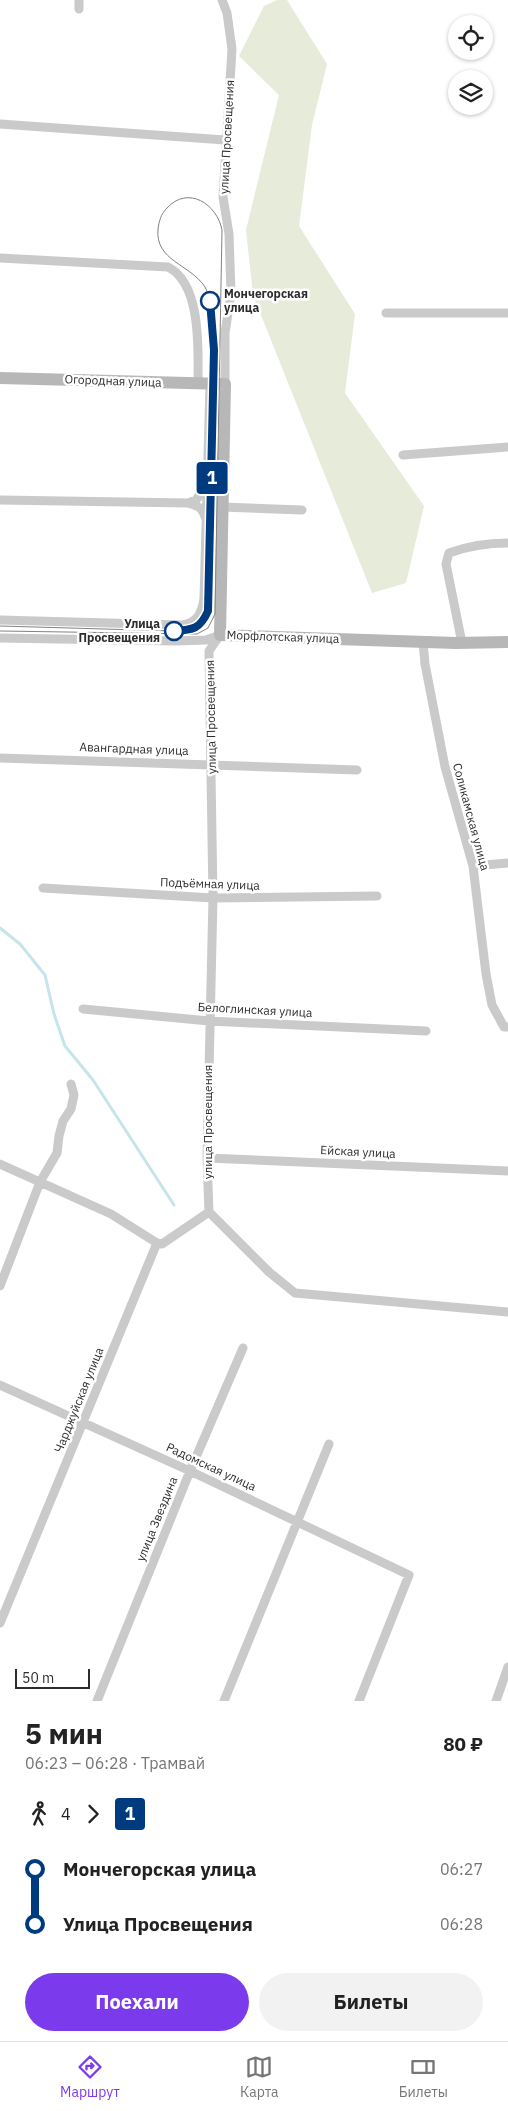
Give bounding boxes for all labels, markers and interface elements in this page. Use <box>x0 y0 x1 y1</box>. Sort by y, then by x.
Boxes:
map controls <box>448 15 493 115</box>
button: locate <box>448 15 493 60</box>
button: layers <box>448 70 493 115</box>
street label: улица Просвещения <box>216 79 237 194</box>
place label: Мончегорская улица <box>224 286 308 315</box>
marker: Мончегорская улица <box>200 291 220 311</box>
street label: Огородная улица <box>64 371 162 390</box>
line badge: 1 <box>196 462 228 494</box>
text: 1 <box>207 466 217 489</box>
place label: Улица Просвещения <box>79 616 160 645</box>
marker: Улица Просвещения <box>164 621 184 641</box>
street label: Морфлотская улица <box>226 627 340 646</box>
street label: улица Просвещения <box>202 660 219 774</box>
street label: Авангардная улица <box>79 739 189 758</box>
street label: Соликамская улица <box>450 762 493 873</box>
street label: Подъёмная улица <box>160 874 261 893</box>
street label: Белоглинская улица <box>197 999 313 1020</box>
street label: улица Просвещения <box>200 1065 215 1179</box>
street label: Ейская улица <box>320 1142 397 1161</box>
street label: Чарджуйская улица <box>51 1345 107 1455</box>
street label: Радомская улица <box>164 1439 259 1494</box>
street label: улица Звездина <box>133 1474 181 1563</box>
scale bar <box>15 1666 90 1689</box>
text: 50 m <box>22 1669 54 1687</box>
text: 5 мин <box>25 1715 103 1752</box>
text: 80 ₽ <box>443 1732 483 1756</box>
text: 06:23 – 06:28 · Трамвай <box>25 1753 205 1773</box>
icon: walk <box>25 1800 53 1828</box>
icon: forward <box>79 1800 107 1828</box>
text: 1 <box>125 1802 135 1825</box>
text: 4 <box>61 1804 71 1824</box>
text: Мончегорская улица <box>63 1857 256 1881</box>
text: 06:27 <box>440 1859 483 1879</box>
text: Улица Просвещения <box>63 1912 253 1936</box>
text: 06:28 <box>440 1914 483 1934</box>
button: Поехали <box>25 1973 249 2031</box>
button: Билеты <box>259 1973 483 2031</box>
tab: Маршрут <box>60 2053 120 2101</box>
tab: Карта <box>240 2053 279 2101</box>
tab: Билеты <box>399 2053 448 2101</box>

